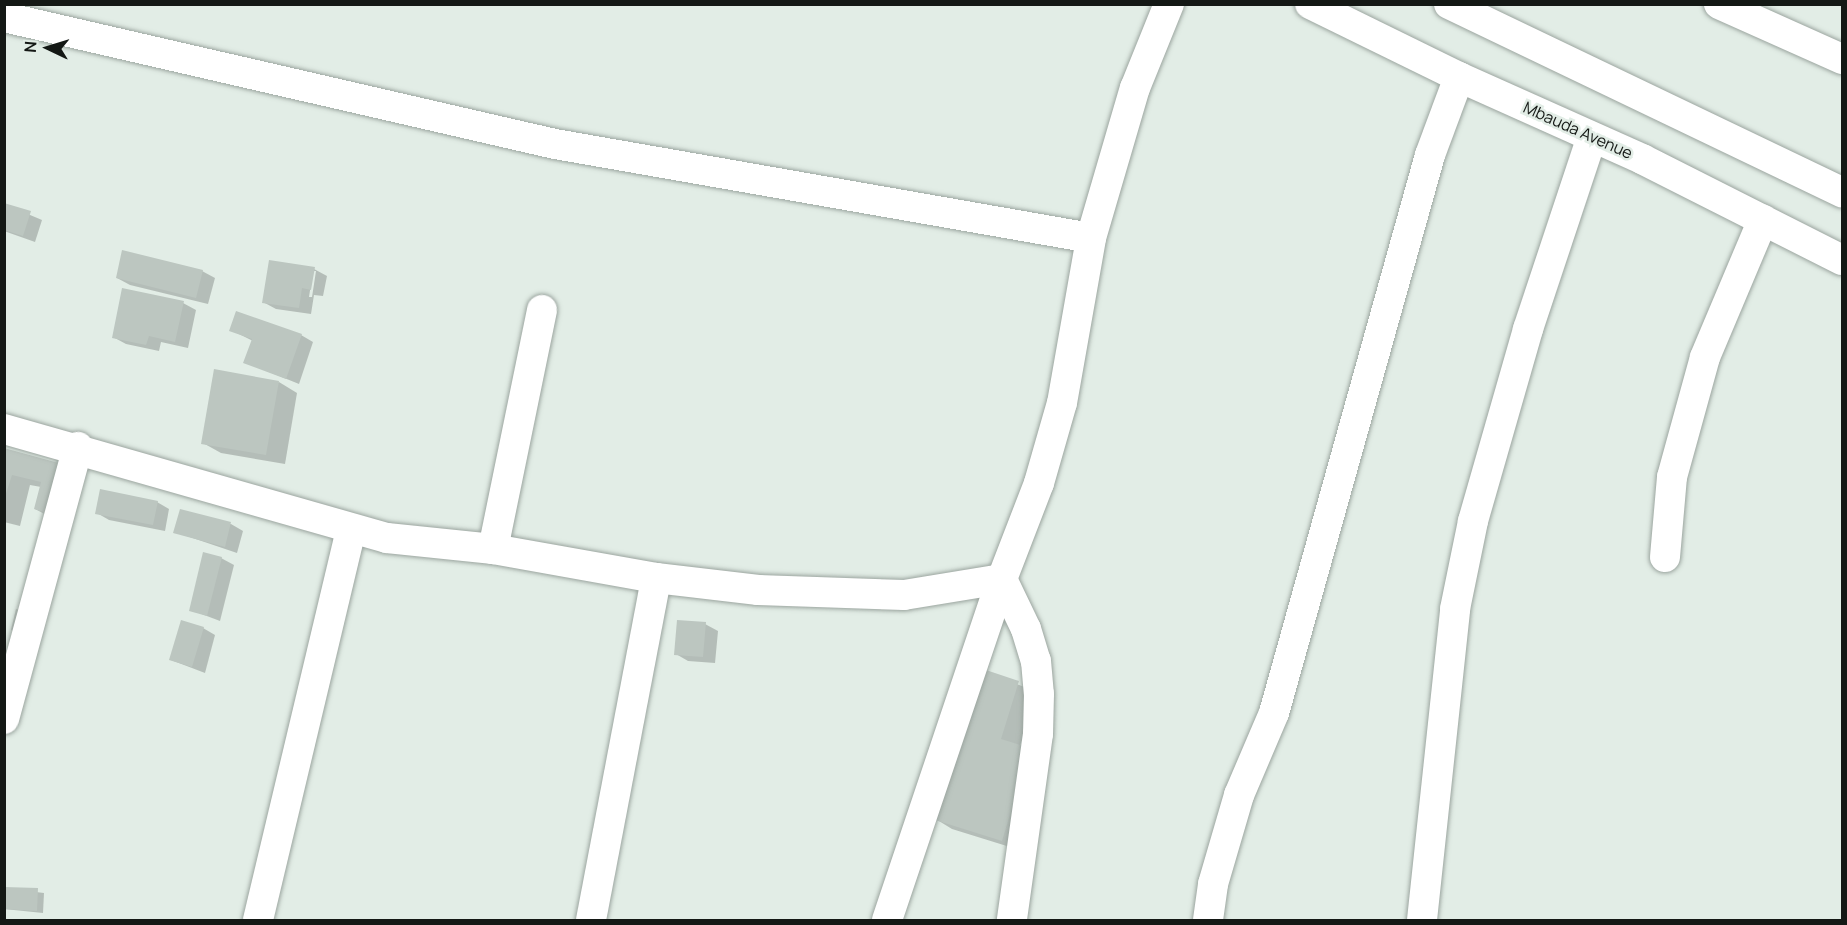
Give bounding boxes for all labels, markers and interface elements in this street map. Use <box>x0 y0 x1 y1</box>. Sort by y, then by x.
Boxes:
north arrow <box>18 18 78 78</box>
text: N <box>19 40 41 53</box>
street label: Mbauda Avenue <box>1520 97 1636 163</box>

